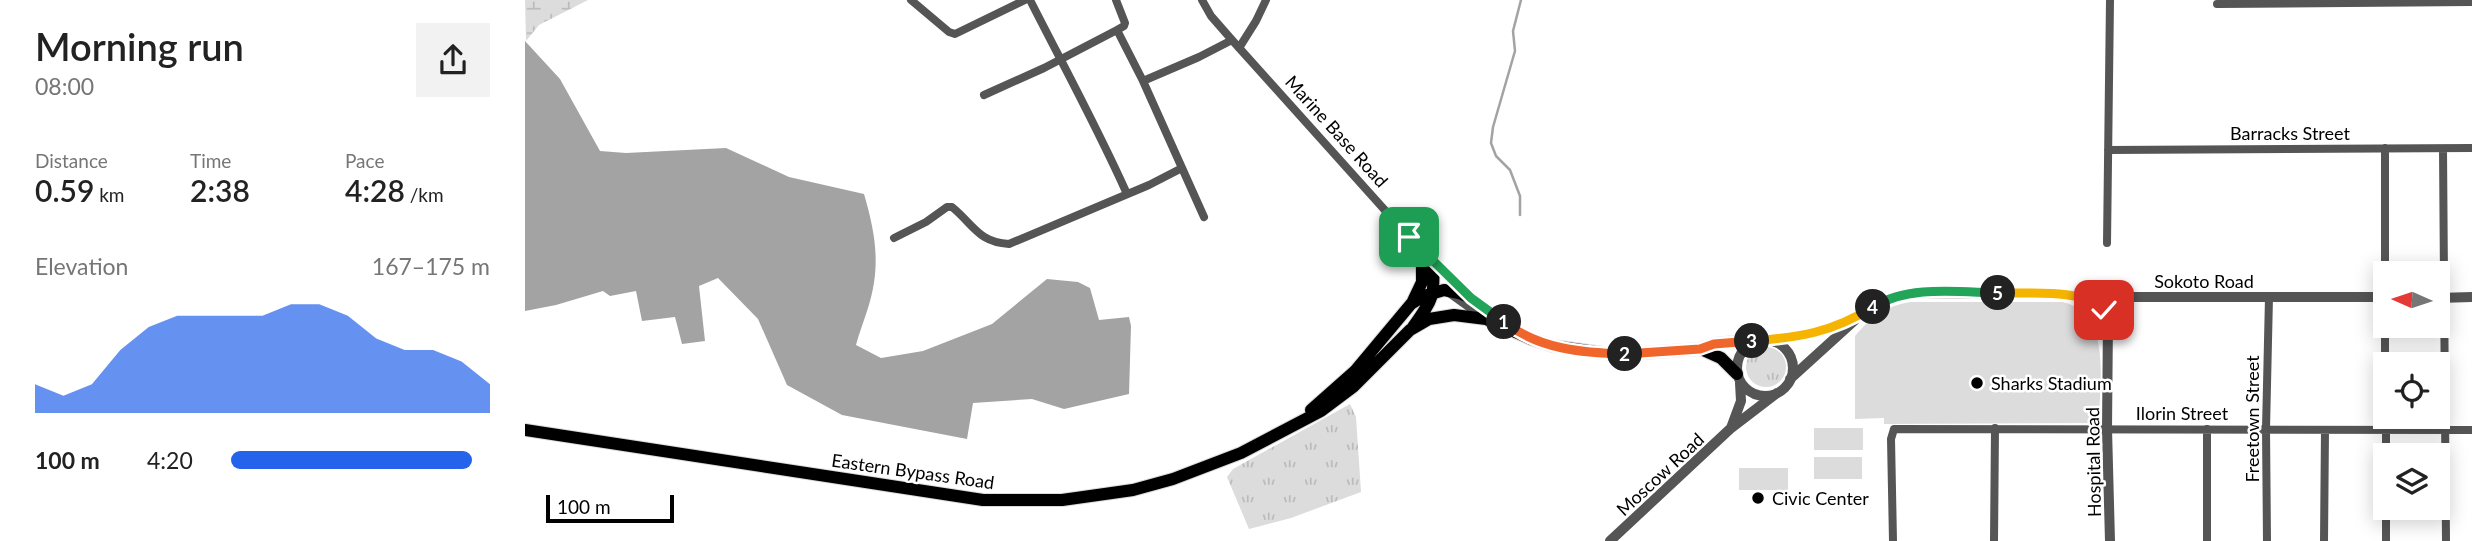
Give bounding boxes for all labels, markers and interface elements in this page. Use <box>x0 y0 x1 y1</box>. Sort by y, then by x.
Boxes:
text: Morning run <box>35 23 244 69</box>
button: share <box>416 23 490 97</box>
street label: Marine Base Road <box>1281 71 1393 191</box>
text: 08:00 <box>35 72 94 100</box>
street label: Barracks Street <box>2230 122 2350 144</box>
text: Distance <box>35 149 108 172</box>
text: Time <box>190 149 231 172</box>
text: Pace <box>345 149 384 172</box>
text: 0.59 <box>35 172 94 208</box>
text: 2:38 <box>190 172 250 208</box>
text: 4:28 <box>345 172 405 208</box>
text: km <box>94 183 124 206</box>
text: /km <box>405 183 444 206</box>
pin <box>1379 207 1439 267</box>
icon: arrive <box>1390 218 1428 256</box>
text: Elevation <box>35 252 128 280</box>
text: 167–175 m <box>372 252 490 280</box>
north arrow <box>2373 261 2450 338</box>
map controls <box>2373 261 2450 520</box>
street label: Sokoto Road <box>2154 270 2254 292</box>
pin: 5 <box>1981 276 2015 310</box>
pin <box>2074 280 2134 340</box>
text: 5 <box>1992 281 2003 304</box>
pin: 4 <box>1855 290 1891 324</box>
icon: check <box>2085 291 2123 329</box>
text: 4 <box>1867 295 1878 318</box>
pin: 1 <box>1487 304 1521 340</box>
text: 1 <box>1498 310 1509 333</box>
pin: 3 <box>1735 324 1769 358</box>
text: 3 <box>1746 329 1757 352</box>
pin: 2 <box>1607 336 1643 372</box>
text: 2 <box>1619 342 1630 365</box>
button: locate <box>2373 352 2450 429</box>
street label: Freetown Street <box>2241 355 2263 483</box>
place label: Sharks Stadium <box>1991 372 2112 394</box>
marker: Sharks Stadium <box>1969 375 1985 391</box>
street label: Ilorin Street <box>2136 402 2229 424</box>
street label: Hospital Road <box>2081 407 2105 517</box>
street label: Moscow Road <box>1612 428 1708 520</box>
button: layers <box>2373 443 2450 520</box>
text: 100 m <box>35 446 100 474</box>
text: 4:20 <box>147 446 193 474</box>
street label: Eastern Bypass Road <box>830 449 996 493</box>
place label: Civic Center <box>1772 487 1869 509</box>
marker: Civic Center <box>1750 490 1766 506</box>
scale bar <box>546 492 674 524</box>
text: 100 m <box>557 495 611 518</box>

